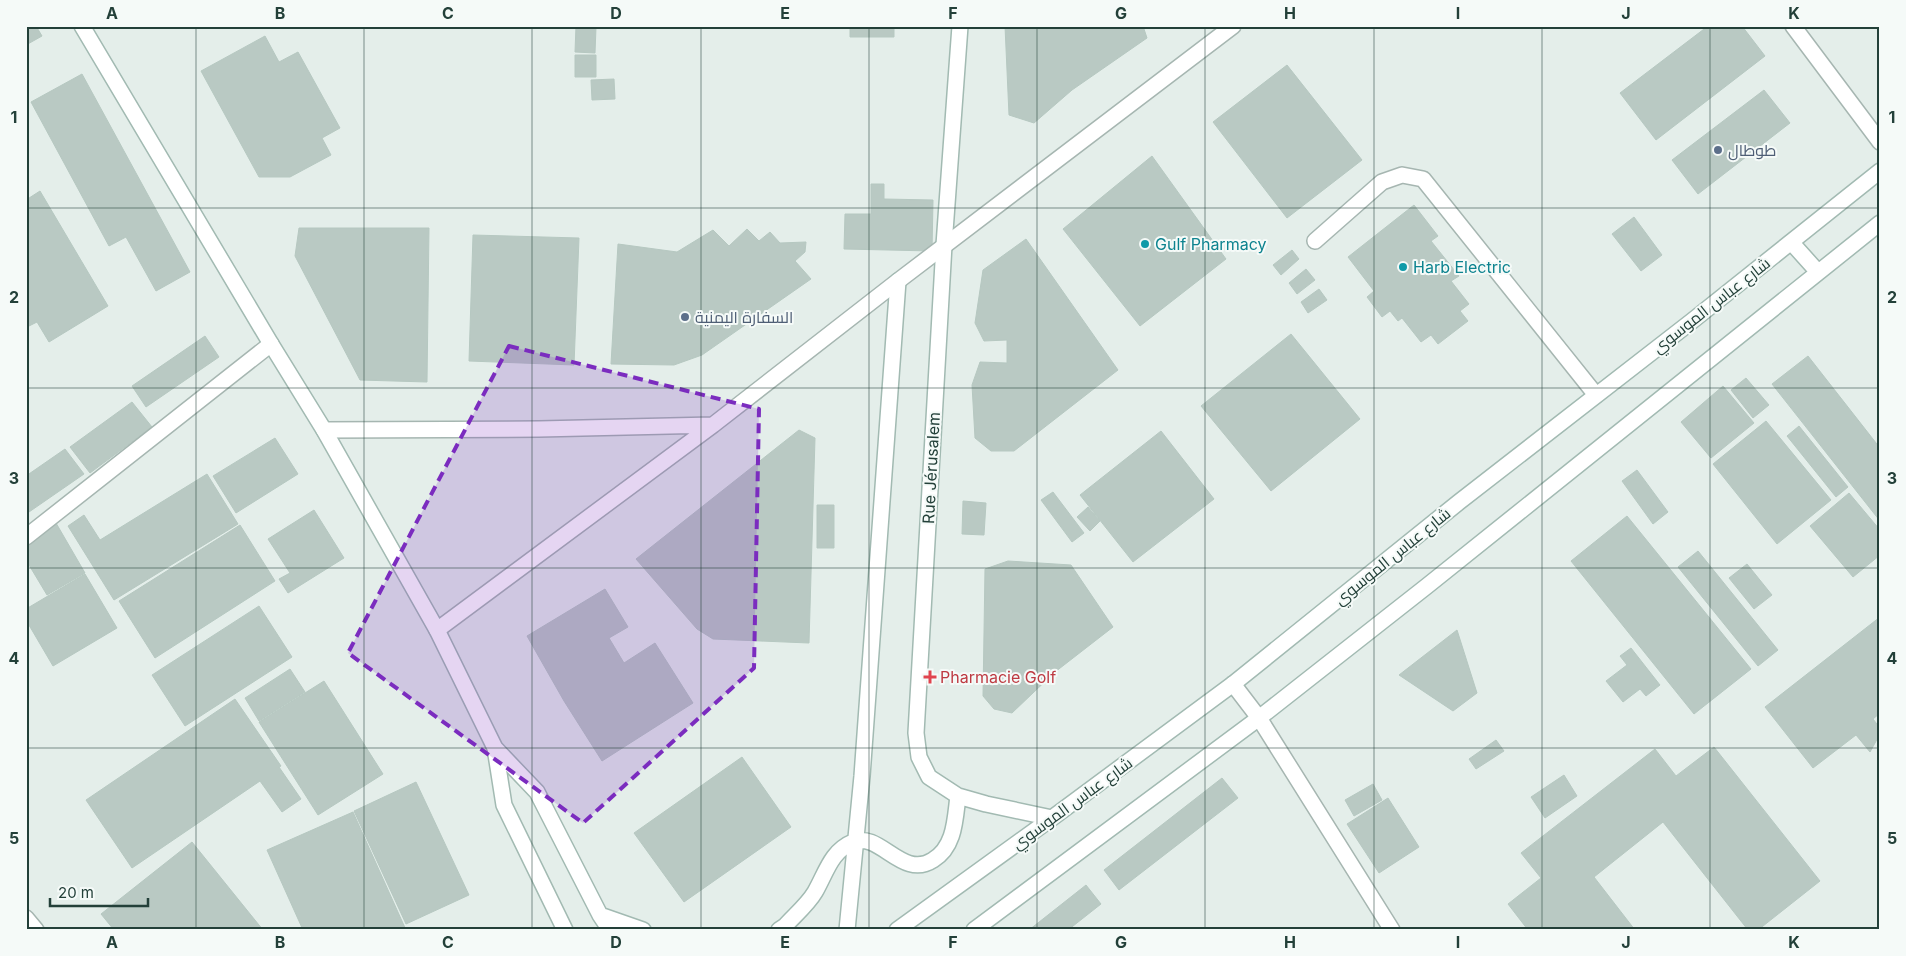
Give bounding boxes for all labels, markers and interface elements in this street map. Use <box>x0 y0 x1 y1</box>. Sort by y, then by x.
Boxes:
text: A <box>106 3 118 23</box>
text: B <box>275 3 285 23</box>
text: C <box>442 3 454 23</box>
text: D <box>610 3 622 23</box>
text: E <box>780 3 790 23</box>
text: F <box>948 3 958 23</box>
text: G <box>1115 3 1127 23</box>
text: H <box>1284 3 1296 23</box>
text: I <box>1456 3 1460 23</box>
text: J <box>1621 3 1631 23</box>
text: K <box>1788 3 1800 23</box>
text: 1 <box>11 107 17 127</box>
text: 1 <box>1889 107 1895 127</box>
place label: طوطال <box>1728 140 1776 161</box>
marker: طوطال <box>1712 144 1724 156</box>
place label: Gulf Pharmacy <box>1155 234 1266 254</box>
marker: Gulf Pharmacy <box>1139 238 1151 250</box>
street label: شارع عباس الموسوي <box>1648 253 1776 360</box>
place label: Harb Electric <box>1413 257 1511 277</box>
marker: Harb Electric <box>1397 261 1409 273</box>
text: 2 <box>9 287 19 307</box>
text: 2 <box>1887 287 1897 307</box>
place label: السفارة اليمنية <box>695 307 793 327</box>
marker: السفارة اليمنية <box>679 311 691 323</box>
street label: Rue Jérusalem <box>918 411 944 525</box>
text: 3 <box>9 468 19 488</box>
text: 3 <box>1887 468 1897 488</box>
street label: شارع عباس الموسوي <box>1330 503 1457 612</box>
text: 4 <box>9 648 20 668</box>
text: 4 <box>1887 648 1898 668</box>
place label: Pharmacie Golf <box>940 667 1056 687</box>
marker: Pharmacie Golf <box>924 671 936 683</box>
street label: شارع عباس الموسوي <box>1008 753 1138 857</box>
text: 5 <box>9 828 19 848</box>
text: 5 <box>1887 828 1897 848</box>
scale bar <box>50 876 148 908</box>
text: 20 m <box>58 883 94 902</box>
text: A <box>106 932 118 952</box>
text: B <box>275 932 285 952</box>
text: C <box>442 932 454 952</box>
text: D <box>610 932 622 952</box>
text: E <box>780 932 790 952</box>
text: F <box>948 932 958 952</box>
text: G <box>1115 932 1127 952</box>
text: H <box>1284 932 1296 952</box>
text: I <box>1456 932 1460 952</box>
text: J <box>1621 932 1631 952</box>
text: K <box>1788 932 1800 952</box>

